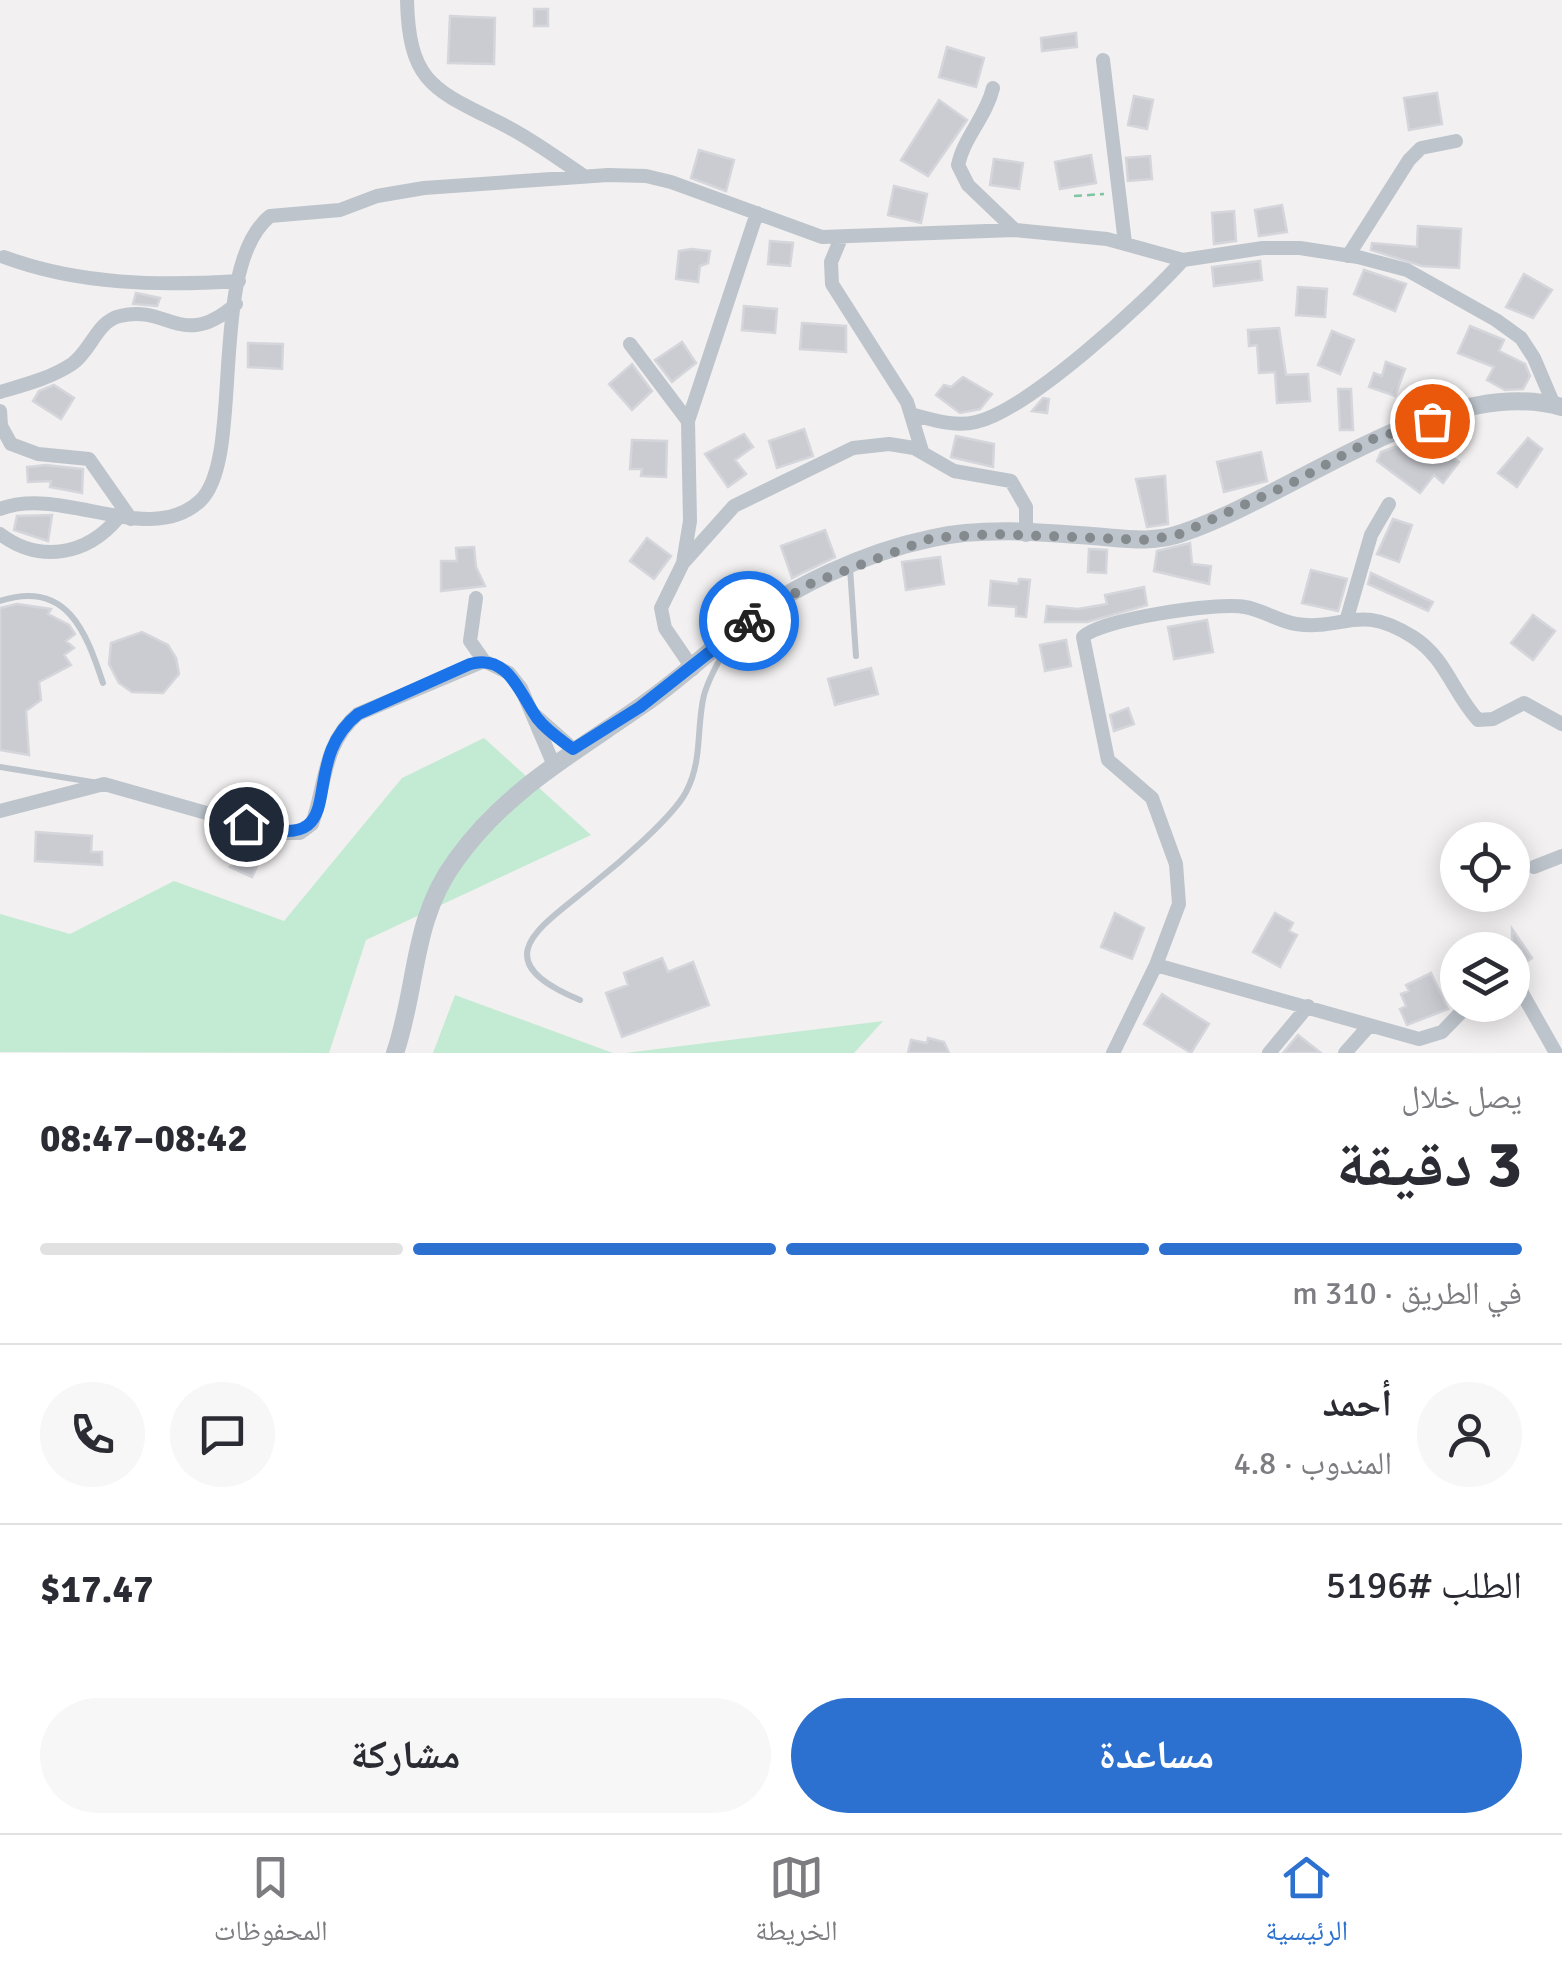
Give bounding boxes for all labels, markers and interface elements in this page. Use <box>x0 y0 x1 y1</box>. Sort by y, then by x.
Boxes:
pin <box>1390 379 1475 464</box>
icon: bag <box>1405 394 1460 449</box>
courier <box>699 571 799 671</box>
icon: bike <box>722 594 777 649</box>
pin <box>204 782 289 867</box>
icon: home <box>219 797 274 852</box>
map controls <box>1440 822 1530 1022</box>
button: locate <box>1440 822 1530 912</box>
button: layers <box>1440 932 1530 1022</box>
text: يصل خلال <box>1401 1078 1522 1117</box>
text: 08:42–08:47 <box>40 1115 248 1162</box>
text: 3 دقيقة <box>1336 1125 1522 1205</box>
text: في الطريق · 310 m <box>1292 1274 1522 1313</box>
text: أحمد <box>1322 1380 1392 1427</box>
button: phone <box>40 1382 145 1487</box>
button: chat <box>170 1382 275 1487</box>
button: person <box>1417 1382 1522 1487</box>
text: المندوب · 4.8 <box>1233 1444 1392 1483</box>
text: الطلب #5196 <box>1326 1562 1522 1609</box>
text: $17.47 <box>40 1566 154 1613</box>
button: مشاركة <box>40 1698 771 1813</box>
button: مساعدة <box>791 1698 1522 1813</box>
tab: المحفوظات <box>214 1850 328 1958</box>
tab: الخريطة <box>755 1850 838 1958</box>
tab: الرئيسية <box>1265 1850 1348 1958</box>

